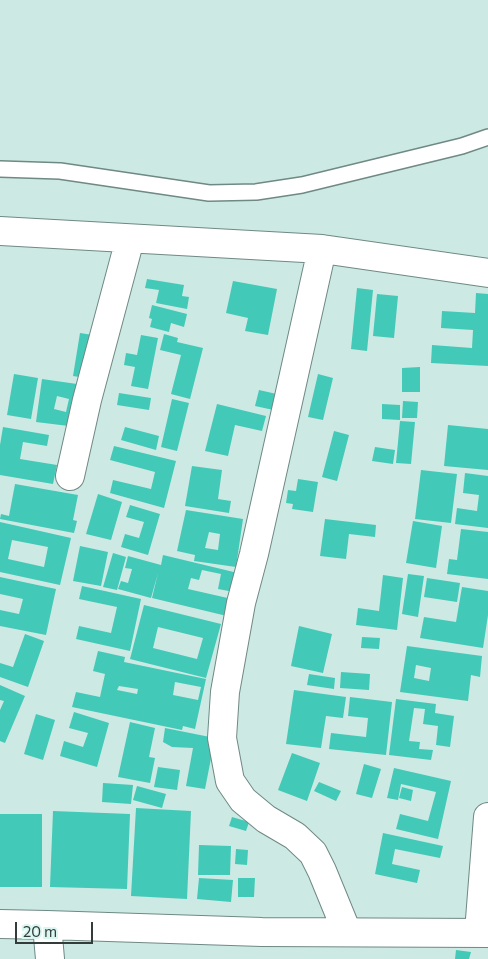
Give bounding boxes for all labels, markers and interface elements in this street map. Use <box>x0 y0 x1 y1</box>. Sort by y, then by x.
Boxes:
scale bar <box>18 912 95 944</box>
text: 20 m <box>23 922 57 940</box>

